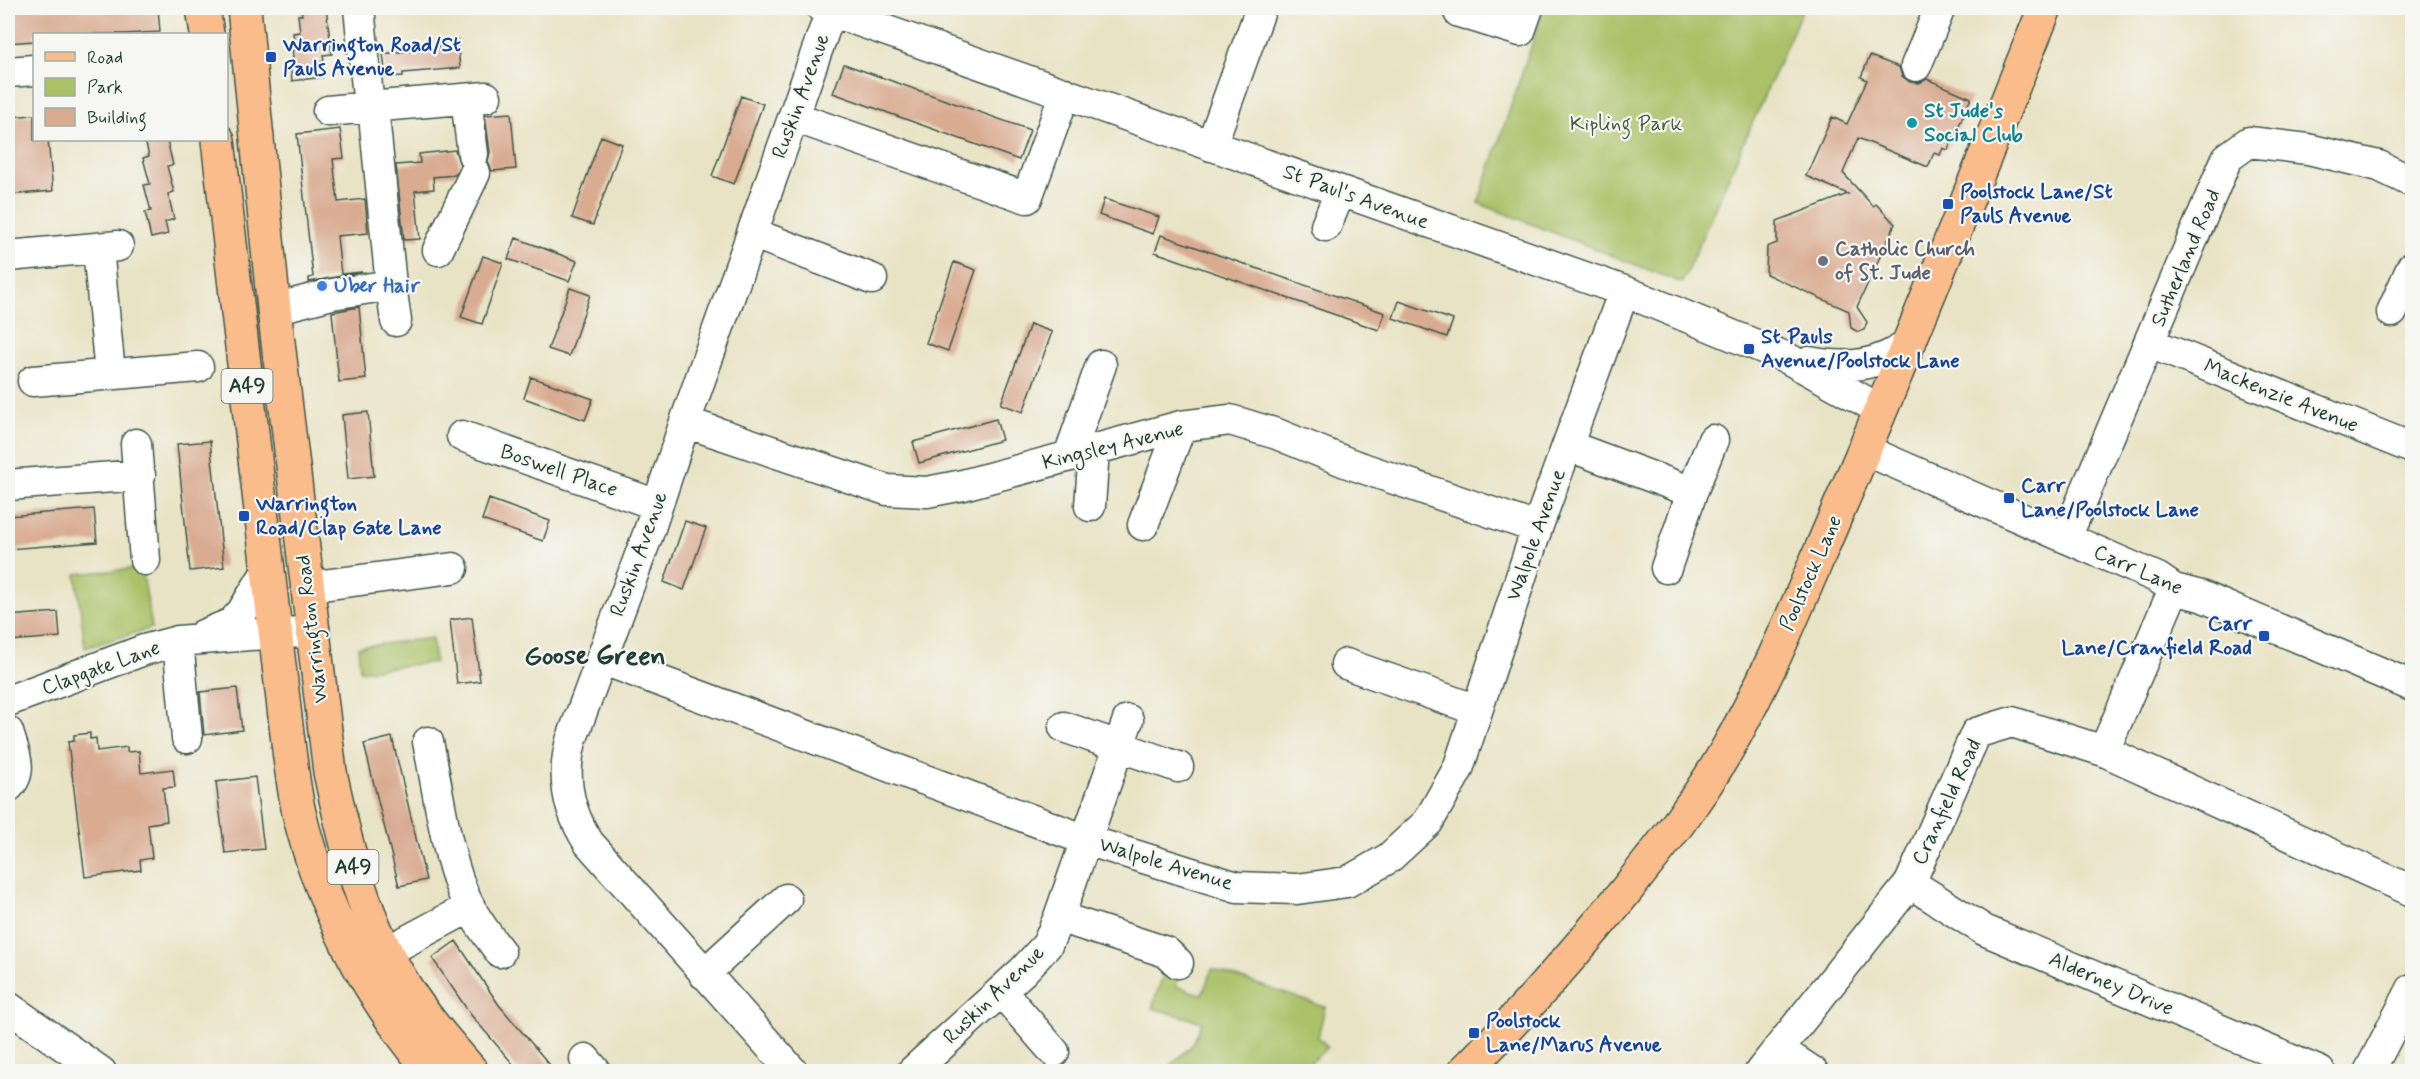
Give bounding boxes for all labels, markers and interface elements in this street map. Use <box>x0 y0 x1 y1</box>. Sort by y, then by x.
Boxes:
street label: Ruskin Avenue <box>765 29 837 162</box>
place label: Warrington Road/St Pauls Avenue <box>282 31 461 83</box>
legend <box>33 33 228 141</box>
text: Road <box>87 46 123 70</box>
marker: Warrington Road/St Pauls Avenue <box>264 50 278 64</box>
text: Park <box>87 76 123 100</box>
place label: St Jude's Social Club <box>1924 97 2023 149</box>
text: Building <box>87 106 147 132</box>
park label: Kipling Park <box>1570 110 1682 140</box>
marker: St Jude's Social Club <box>1905 116 1919 130</box>
street label: St Paul's Avenue <box>1279 158 1433 236</box>
place label: Poolstock Lane/St Pauls Avenue <box>1960 178 2113 230</box>
street label: Sutherland Road <box>2144 185 2228 331</box>
marker: Poolstock Lane/St Pauls Avenue <box>1941 197 1955 211</box>
place label: Catholic Church of St. Jude <box>1835 235 1975 287</box>
marker: Catholic Church of St. Jude <box>1816 254 1830 268</box>
place label: Uber Hair <box>334 272 421 300</box>
marker: Uber Hair <box>315 279 329 293</box>
place label: St Pauls Avenue/Poolstock Lane <box>1761 323 1960 375</box>
marker: St Pauls Avenue/Poolstock Lane <box>1742 342 1756 356</box>
street label: Mackenzie Avenue <box>2199 352 2363 440</box>
road number: A49 <box>222 369 272 403</box>
street label: Kingsley Avenue <box>1039 415 1187 478</box>
street label: Boswell Place <box>496 438 622 504</box>
street label: Walpole Avenue <box>1499 465 1573 605</box>
place label: Carr Lane/Poolstock Lane <box>2021 472 2199 524</box>
street label: Ruskin Avenue <box>603 487 675 620</box>
place label: Warrington Road/Clap Gate Lane <box>255 490 442 542</box>
marker: Carr Lane/Poolstock Lane <box>2002 491 2016 505</box>
marker: Warrington Road/Clap Gate Lane <box>237 509 251 523</box>
street label: Poolstock Lane <box>1773 511 1849 635</box>
street label: Carr Lane <box>2089 538 2187 602</box>
street label: Warrington Road <box>289 553 337 705</box>
place label: Carr Lane/Cranfield Road <box>2062 610 2253 662</box>
marker: Carr Lane/Cranfield Road <box>2257 629 2271 643</box>
street label: Clapgate Lane <box>38 634 164 702</box>
district label: Goose Green <box>524 639 666 674</box>
street label: Cranfield Road <box>1906 734 1988 870</box>
street label: Walpole Avenue <box>1096 830 1236 898</box>
road number: A49 <box>328 850 378 884</box>
street label: Ruskin Avenue <box>937 939 1051 1051</box>
street label: Alderney Drive <box>2044 945 2178 1023</box>
place label: Poolstock Lane/Marus Avenue <box>1486 1007 1662 1059</box>
marker: Poolstock Lane/Marus Avenue <box>1467 1026 1481 1040</box>

